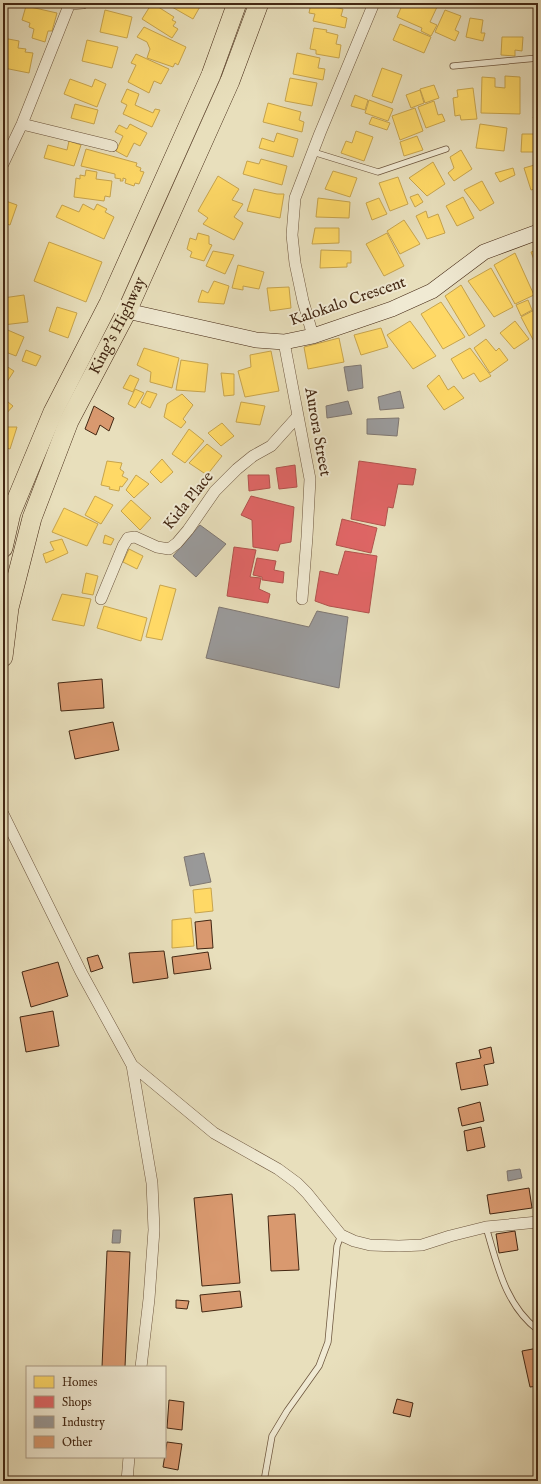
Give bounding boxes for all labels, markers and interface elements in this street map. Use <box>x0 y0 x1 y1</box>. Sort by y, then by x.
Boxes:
street label: Kalokalo Crescent <box>287 273 409 331</box>
street label: King's Highway <box>85 274 151 378</box>
street label: Aurora Street <box>299 385 335 478</box>
street label: Kida Place <box>159 468 219 534</box>
legend <box>26 1366 166 1458</box>
text: Homes <box>62 1375 98 1390</box>
text: Shops <box>62 1395 92 1411</box>
text: Industry <box>62 1415 105 1430</box>
text: Other <box>62 1435 93 1450</box>

